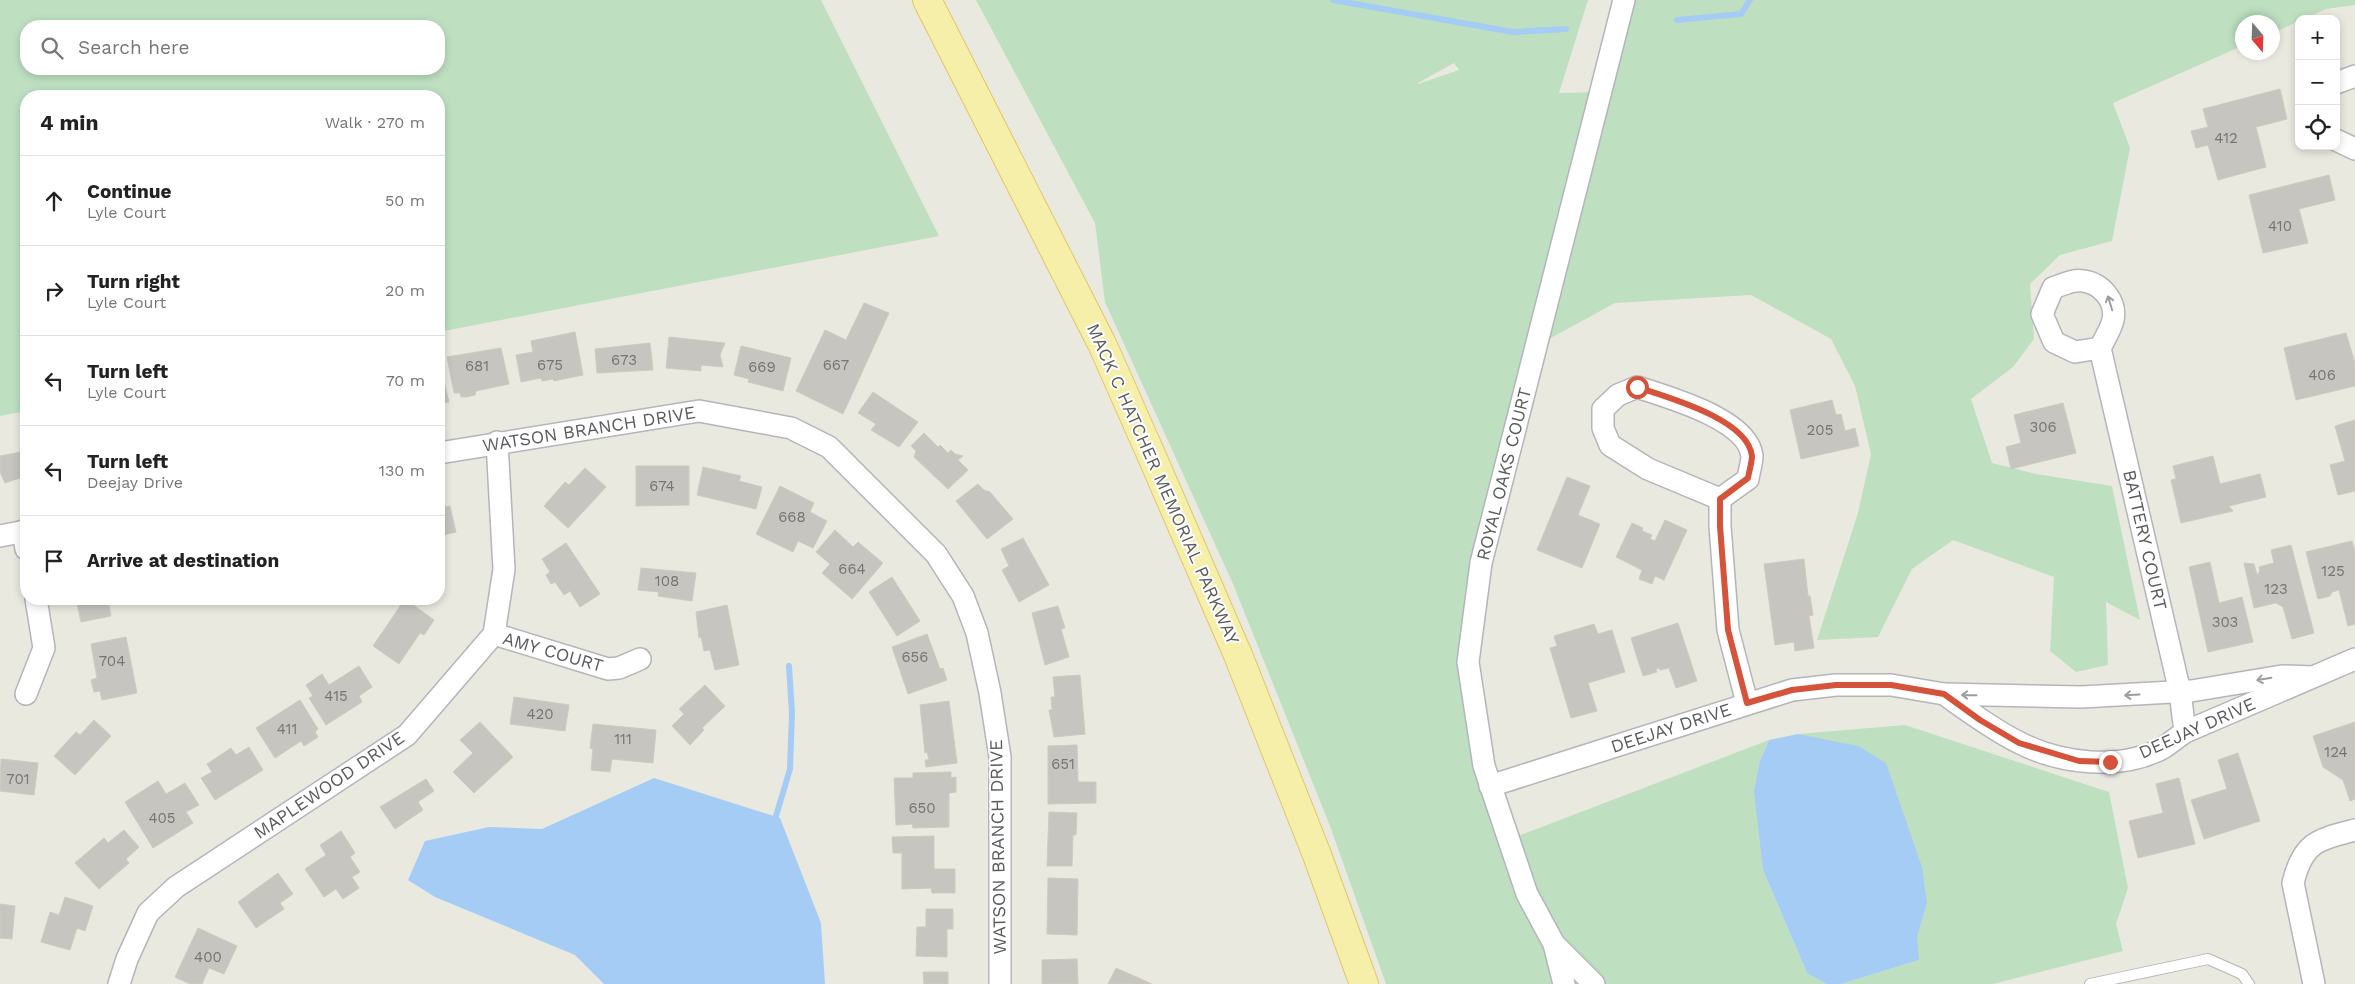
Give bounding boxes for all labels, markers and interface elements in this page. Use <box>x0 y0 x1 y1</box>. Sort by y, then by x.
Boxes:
north arrow <box>2235 15 2280 60</box>
map controls <box>2295 15 2340 150</box>
button: + <box>2295 15 2340 60</box>
search box <box>20 20 445 75</box>
icon: search <box>38 34 66 62</box>
text: Search here <box>78 36 189 59</box>
button: − <box>2295 60 2340 105</box>
button: locate <box>2295 105 2340 150</box>
text: 4 min <box>40 110 98 135</box>
text: Walk · 270 m <box>325 113 425 132</box>
house number: 412 <box>2214 129 2238 147</box>
text: Continue <box>87 180 171 203</box>
icon: ahead <box>40 187 68 215</box>
text: 50 m <box>385 191 425 210</box>
text: Lyle Court <box>87 203 166 222</box>
house number: 410 <box>2268 217 2292 235</box>
text: Turn right <box>87 270 180 293</box>
icon: right <box>40 277 68 305</box>
text: 20 m <box>385 281 425 300</box>
text: Lyle Court <box>87 293 166 312</box>
one-way arrow <box>2105 296 2114 312</box>
street label: MACK C HATCHER MEMORIAL PARKWAY <box>1083 320 1244 648</box>
house number: 673 <box>611 351 637 369</box>
house number: 675 <box>537 356 563 374</box>
house number: 667 <box>823 356 849 374</box>
house number: 681 <box>465 357 489 375</box>
house number: 669 <box>748 358 776 376</box>
text: Turn left <box>87 360 168 383</box>
house number: 406 <box>2308 366 2336 384</box>
icon: left <box>40 367 68 395</box>
text: 70 m <box>386 371 425 390</box>
route start <box>1626 376 1649 399</box>
text: Lyle Court <box>87 383 166 402</box>
street label: ROYAL OAKS COURT <box>1472 385 1535 563</box>
street label: WATSON BRANCH DRIVE <box>481 401 697 456</box>
house number: 306 <box>2029 418 2057 436</box>
house number: 205 <box>1807 421 1833 439</box>
text: Turn left <box>87 450 168 473</box>
icon: left <box>40 457 68 485</box>
text: 130 m <box>379 461 425 480</box>
street label: BATTERY COURT <box>2119 468 2172 612</box>
text: Deejay Drive <box>87 473 183 492</box>
house number: 674 <box>649 477 675 495</box>
house number: 668 <box>778 508 806 526</box>
icon: arrive <box>40 547 68 575</box>
text: Arrive at destination <box>87 549 279 572</box>
house number: 664 <box>838 560 866 578</box>
house number: 125 <box>2321 562 2345 580</box>
house number: 108 <box>655 572 679 590</box>
house number: 123 <box>2264 580 2288 598</box>
house number: 303 <box>2212 613 2238 631</box>
street label: AMY COURT <box>500 627 606 676</box>
house number: 656 <box>902 648 928 666</box>
house number: 704 <box>99 652 125 670</box>
one-way arrow <box>2257 674 2273 684</box>
house number: 415 <box>324 687 348 705</box>
one-way arrow <box>1962 690 1978 699</box>
one-way arrow <box>2124 690 2140 699</box>
street label: DEEJAY DRIVE <box>2135 692 2258 763</box>
street label: DEEJAY DRIVE <box>1608 698 1734 757</box>
house number: 420 <box>526 705 554 723</box>
house number: 411 <box>277 720 297 738</box>
street label: MAPLEWOOD DRIVE <box>249 726 408 843</box>
house number: 111 <box>614 730 632 748</box>
street label: WATSON BRANCH DRIVE <box>985 739 1010 955</box>
house number: 124 <box>2324 743 2348 761</box>
route end <box>2099 751 2122 774</box>
house number: 651 <box>1051 755 1075 773</box>
house number: 701 <box>6 770 30 788</box>
house number: 650 <box>908 799 936 817</box>
house number: 405 <box>148 809 176 827</box>
house number: 400 <box>194 948 222 966</box>

